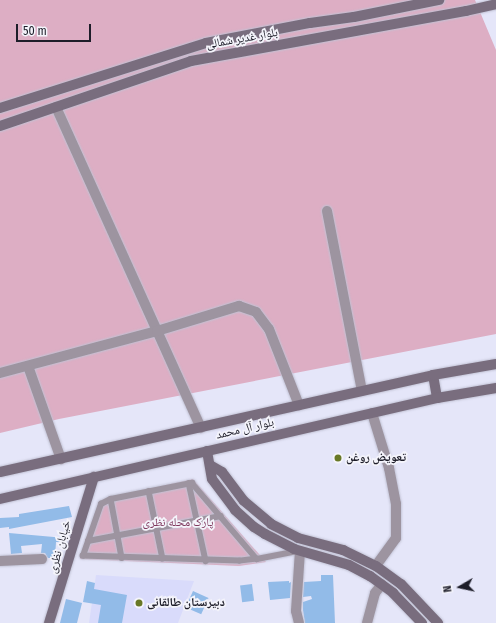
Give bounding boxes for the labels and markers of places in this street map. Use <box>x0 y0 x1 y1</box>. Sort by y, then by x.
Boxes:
place label: تعویض روغن <box>346 451 406 465</box>
marker: تعویض روغن <box>333 453 343 463</box>
place label: دبیرستان طالقانی <box>147 596 225 610</box>
marker: دبیرستان طالقانی <box>134 598 144 608</box>

